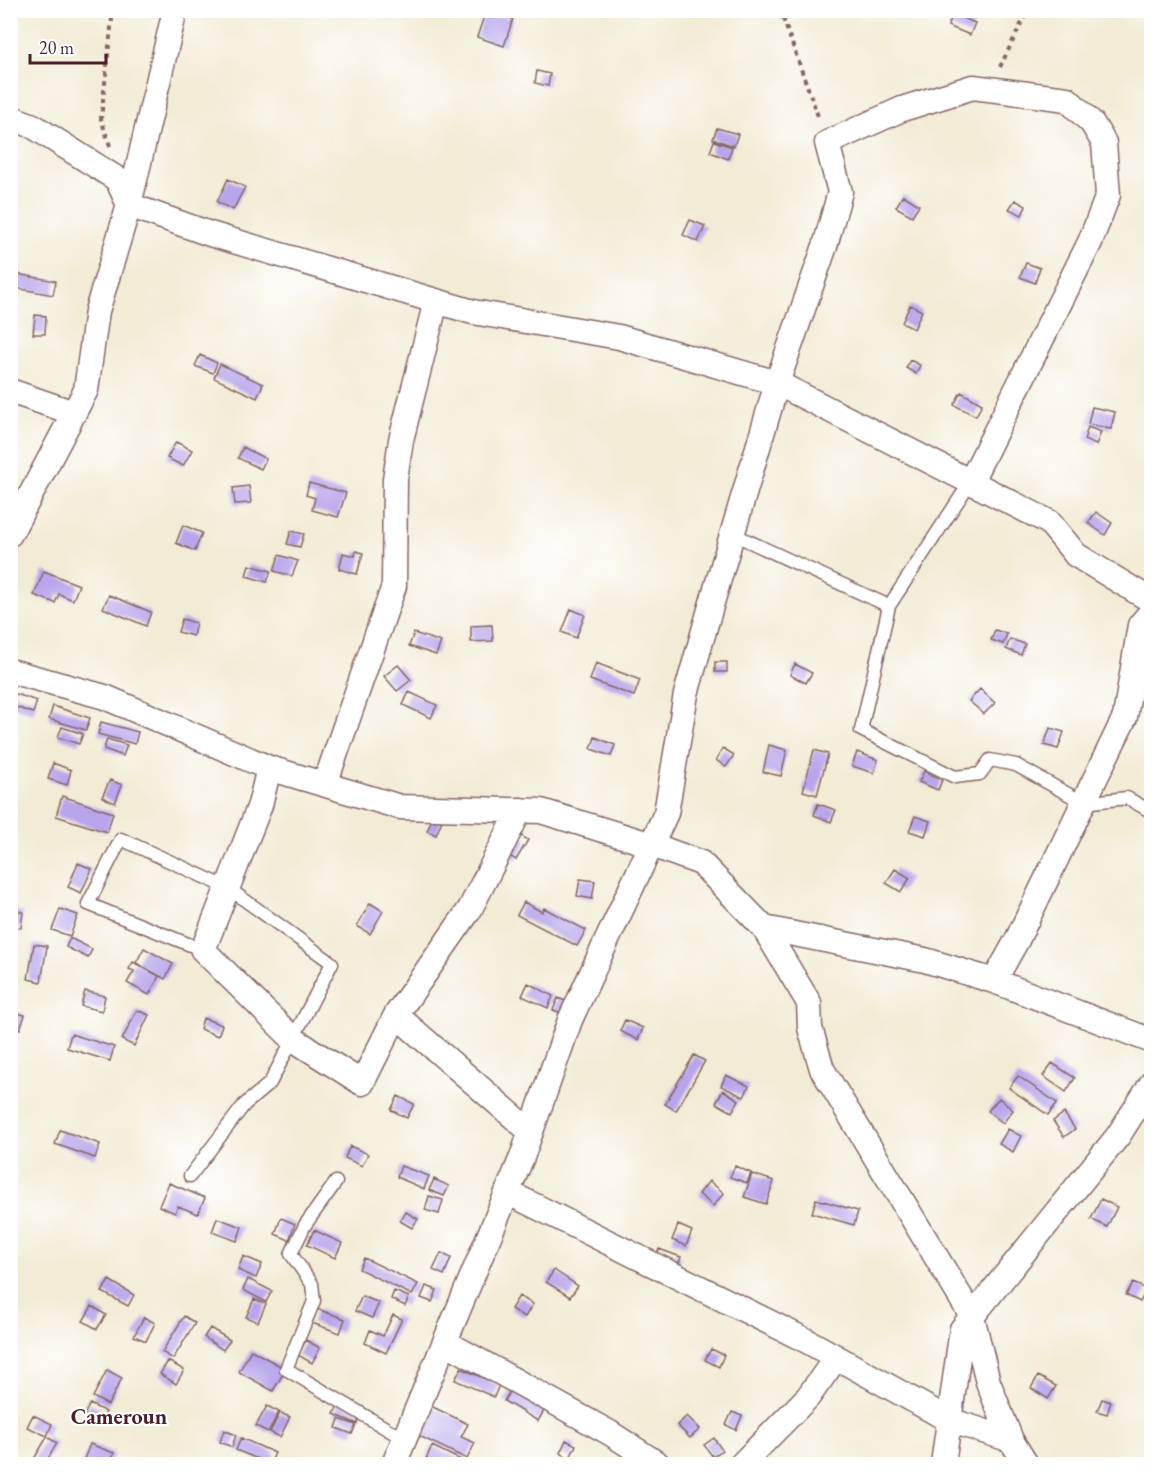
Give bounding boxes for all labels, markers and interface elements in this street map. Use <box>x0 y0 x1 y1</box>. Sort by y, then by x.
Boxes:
scale bar <box>30 27 106 65</box>
text: 20 m <box>39 36 74 59</box>
district label: Cameroun <box>71 1402 168 1431</box>

